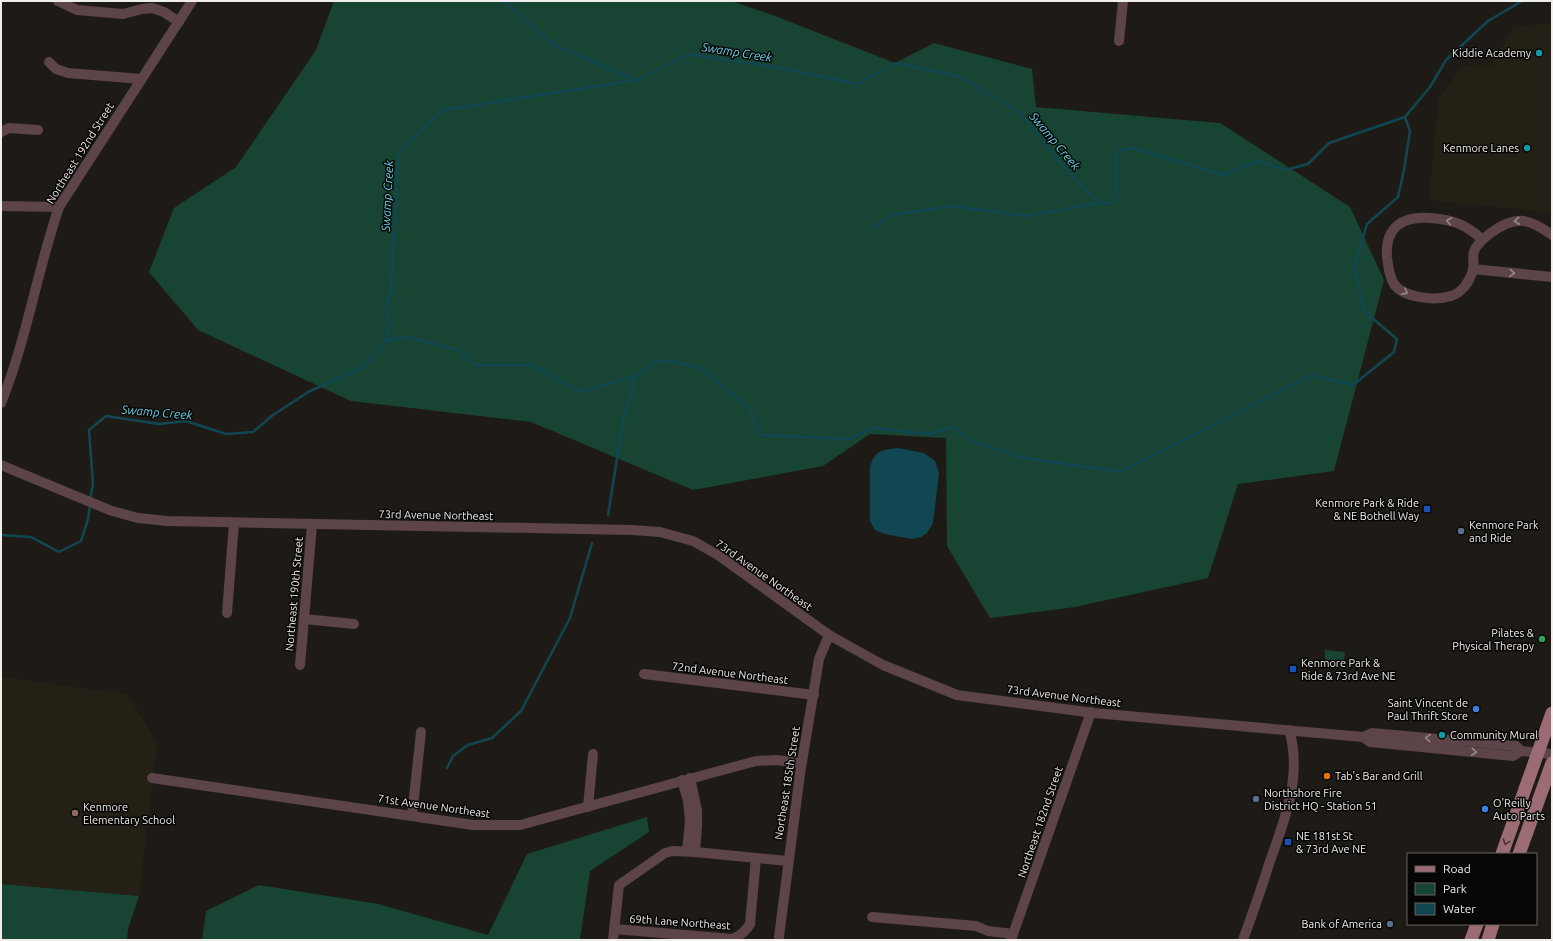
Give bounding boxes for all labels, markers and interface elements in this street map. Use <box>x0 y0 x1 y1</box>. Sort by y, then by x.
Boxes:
water label: Swamp Creek <box>700 40 774 64</box>
place label: Kiddie Academy <box>1452 47 1532 59</box>
marker: Kiddie Academy <box>1534 48 1544 58</box>
street label: Northeast 192nd Street <box>44 100 116 206</box>
water label: Swamp Creek <box>1026 109 1083 173</box>
place label: Kenmore Lanes <box>1443 142 1519 154</box>
marker: Kenmore Lanes <box>1522 143 1532 153</box>
water label: Swamp Creek <box>379 159 395 233</box>
one-way arrow <box>1514 216 1520 225</box>
one-way arrow <box>1446 217 1452 225</box>
one-way arrow <box>1509 268 1515 277</box>
one-way arrow <box>1401 287 1408 294</box>
water label: Swamp Creek <box>120 402 194 422</box>
place label: Kenmore Park & Ride & NE Bothell Way <box>1315 497 1420 522</box>
marker: Kenmore Park & Ride & NE Bothell Way <box>1422 504 1432 514</box>
street label: 73rd Avenue Northeast <box>378 508 494 522</box>
place label: Kenmore Park and Ride <box>1469 519 1539 544</box>
marker: Kenmore Park and Ride <box>1456 526 1466 536</box>
street label: Northeast 190th Street <box>283 536 305 652</box>
street label: 73rd Avenue Northeast <box>713 537 815 613</box>
place label: Pilates & Physical Therapy <box>1452 627 1535 652</box>
marker: Pilates & Physical Therapy <box>1537 634 1547 644</box>
place label: Kenmore Park & Ride & 73rd Ave NE <box>1301 657 1396 682</box>
street label: 72nd Avenue Northeast <box>671 660 790 686</box>
marker: Kenmore Park & Ride & 73rd Ave NE <box>1288 664 1298 674</box>
street label: 73rd Avenue Northeast <box>1006 683 1122 709</box>
place label: Saint Vincent de Paul Thrift Store <box>1387 697 1468 722</box>
marker: Saint Vincent de Paul Thrift Store <box>1471 704 1481 714</box>
street label: Northeast 185th Street <box>772 725 802 841</box>
place label: Community Mural <box>1450 729 1538 741</box>
marker: Community Mural <box>1437 730 1447 740</box>
one-way arrow <box>1425 734 1431 743</box>
one-way arrow <box>1471 748 1477 757</box>
street label: Northeast 182nd Street <box>1015 764 1065 879</box>
place label: Tab's Bar and Grill <box>1335 770 1423 782</box>
marker: Tab's Bar and Grill <box>1322 771 1332 781</box>
place label: Northshore Fire District HQ - Station 51 <box>1264 787 1377 812</box>
street label: 71st Avenue Northeast <box>377 792 492 820</box>
marker: Northshore Fire District HQ - Station 51 <box>1251 794 1261 804</box>
place label: O'Reilly Auto Parts <box>1493 797 1545 822</box>
place label: Kenmore Elementary School <box>83 801 175 826</box>
marker: O'Reilly Auto Parts <box>1480 804 1490 814</box>
marker: Kenmore Elementary School <box>70 808 80 818</box>
place label: NE 181st St & 73rd Ave NE <box>1296 830 1366 855</box>
marker: NE 181st St & 73rd Ave NE <box>1283 837 1293 847</box>
one-way arrow <box>1503 839 1511 846</box>
legend <box>1407 853 1537 925</box>
text: Road <box>1443 862 1471 875</box>
text: Park <box>1443 882 1467 895</box>
text: Water <box>1443 902 1476 915</box>
street label: 69th Lane Northeast <box>629 912 732 932</box>
place label: Bank of America <box>1302 918 1382 930</box>
marker: Bank of America <box>1385 919 1395 929</box>

